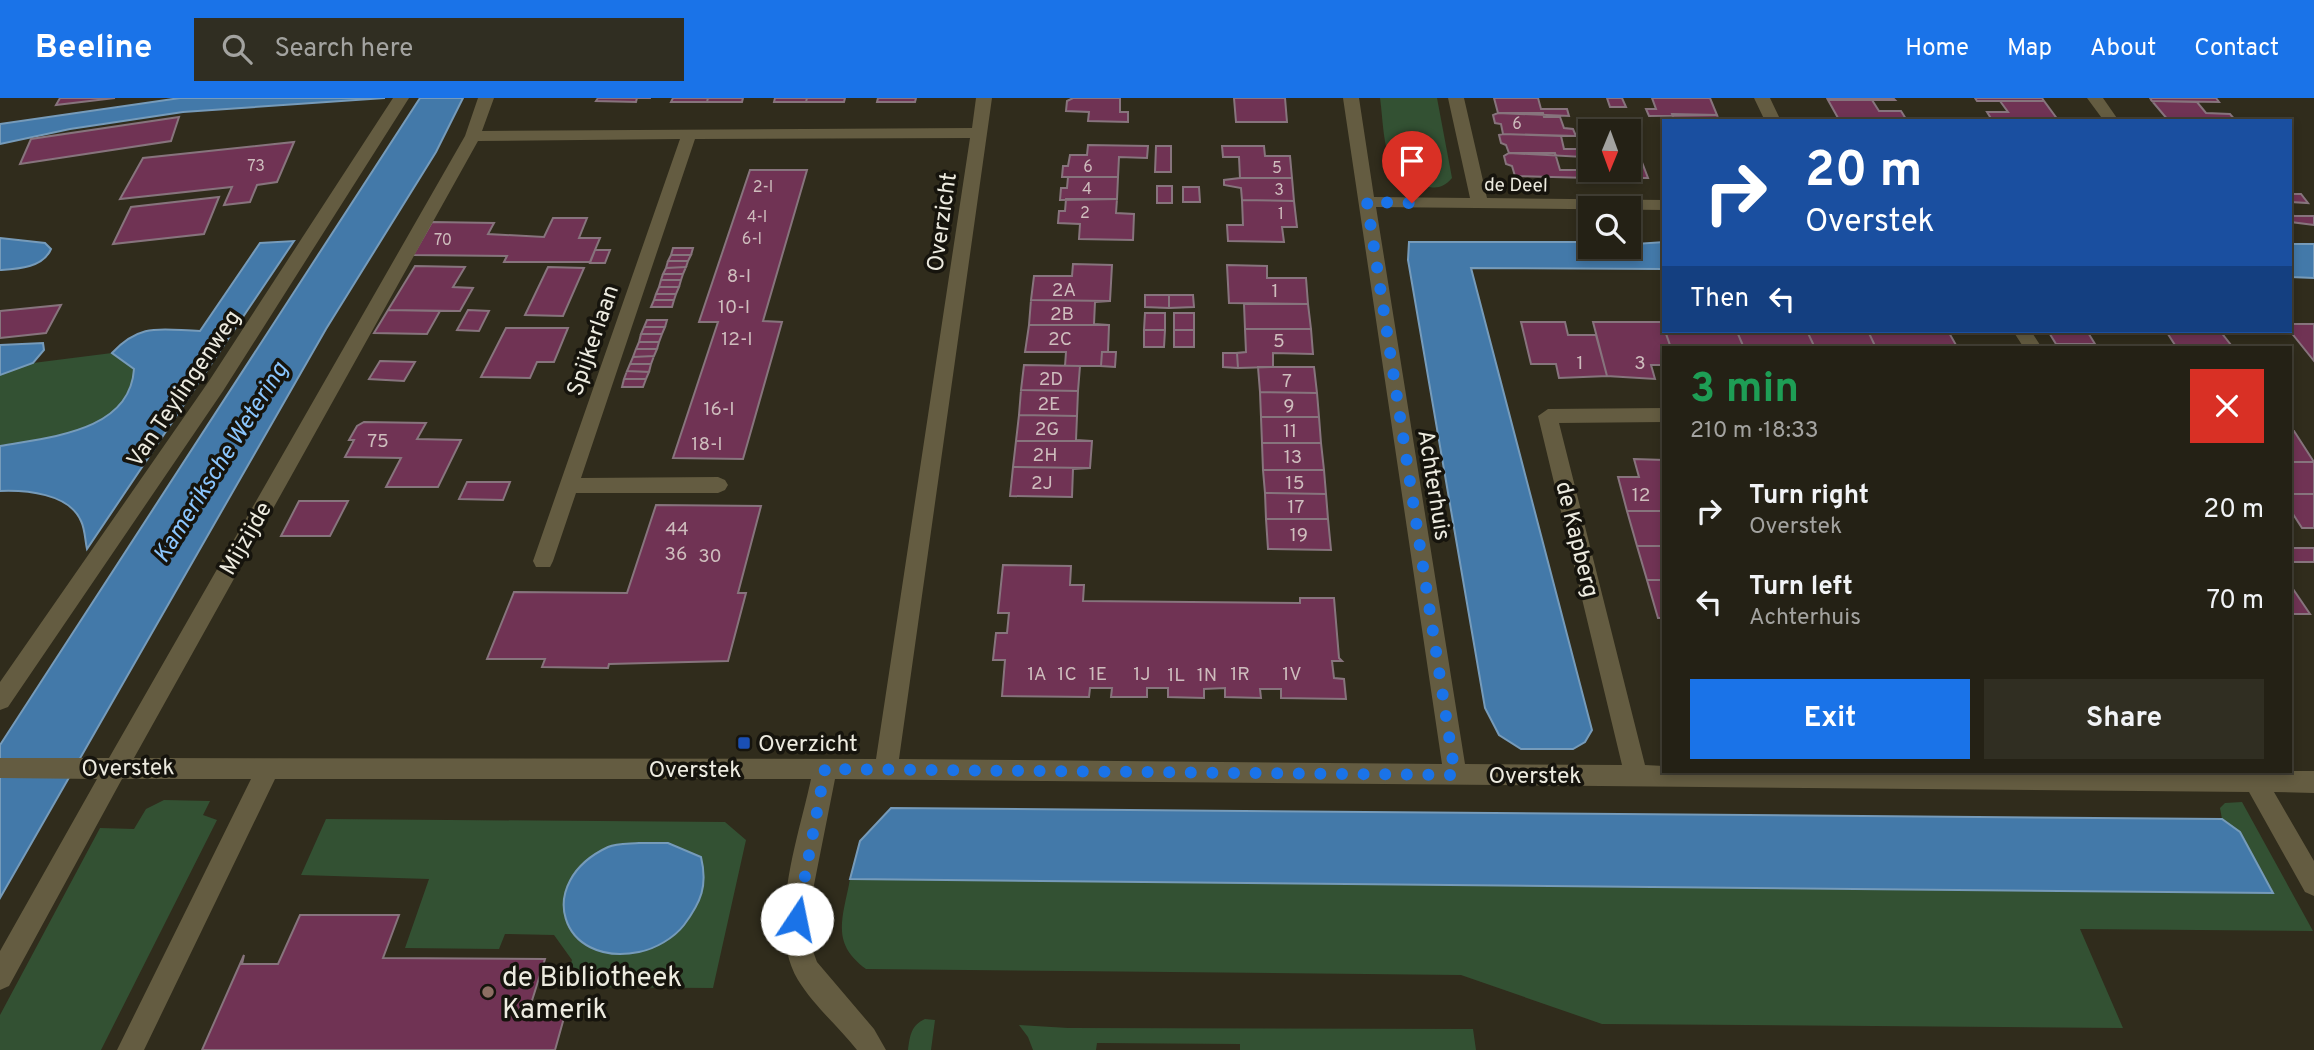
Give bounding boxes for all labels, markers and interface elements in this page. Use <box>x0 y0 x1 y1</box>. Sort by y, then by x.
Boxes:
search box <box>194 18 684 81</box>
text: Beeline <box>35 28 152 70</box>
icon: search <box>218 30 256 68</box>
text: Search here <box>274 33 413 66</box>
text: Home <box>1905 34 1969 64</box>
text: Map <box>2007 34 2052 64</box>
text: About <box>2090 34 2156 64</box>
text: Contact <box>2194 34 2279 64</box>
house number: 6 <box>1512 115 1522 135</box>
north arrow <box>1578 119 1642 182</box>
map controls <box>1578 119 1641 259</box>
pin <box>1382 131 1442 203</box>
icon: arrive <box>1393 142 1431 180</box>
text: 20 m <box>1805 142 1922 204</box>
icon: right <box>1690 147 1781 238</box>
house number: 73 <box>247 157 265 177</box>
house number: 6 <box>1083 158 1093 178</box>
house number: 5 <box>1272 159 1282 179</box>
street label: Overzicht <box>922 171 965 274</box>
street label: de Deel <box>1484 173 1548 199</box>
house number: 2-I <box>753 178 773 198</box>
house number: 4 <box>1082 180 1092 200</box>
house number: 3 <box>1274 181 1284 201</box>
button: search <box>1578 196 1641 259</box>
text: Overstek <box>1805 203 1935 243</box>
house number: 2 <box>1080 204 1090 224</box>
house number: 1 <box>1278 205 1284 225</box>
house number: 4-I <box>747 208 767 228</box>
house number: 6-I <box>742 230 762 250</box>
house number: 70 <box>434 231 452 251</box>
house number: 8-I <box>727 265 751 289</box>
house number: 2A <box>1052 279 1076 303</box>
house number: 1 <box>1271 280 1279 304</box>
icon: left <box>1763 280 1801 318</box>
street label: Spijkerlaan <box>562 281 627 400</box>
text: Then <box>1690 283 1749 316</box>
house number: 10-I <box>718 296 750 320</box>
house number: 2B <box>1050 303 1074 327</box>
street label: Van Teylingenweg <box>122 305 249 474</box>
house number: 12-I <box>721 328 753 352</box>
house number: 2C <box>1048 328 1072 352</box>
house number: 5 <box>1273 330 1285 354</box>
house number: 1 <box>1576 352 1584 376</box>
house number: 3 <box>1634 352 1646 376</box>
water label: Kameriksche Wetering <box>148 356 296 569</box>
text: 3 min <box>1690 364 1799 417</box>
house number: 2D <box>1039 368 1063 392</box>
button: close <box>2190 369 2264 443</box>
house number: 7 <box>1282 370 1292 394</box>
house number: 2E <box>1037 393 1061 417</box>
house number: 9 <box>1283 395 1295 419</box>
house number: 16-I <box>703 398 735 422</box>
text: 210 m · 18:33 <box>1690 417 1819 446</box>
house number: 2G <box>1035 418 1059 442</box>
house number: 11 <box>1283 420 1297 444</box>
street label: Achterhuis <box>1409 428 1456 543</box>
house number: 75 <box>367 430 389 454</box>
house number: 18-I <box>691 433 723 457</box>
house number: 2H <box>1033 444 1057 468</box>
house number: 13 <box>1284 446 1302 470</box>
house number: 2J <box>1031 472 1053 496</box>
house number: 15 <box>1286 472 1304 496</box>
street label: de Kapberg <box>1547 479 1604 600</box>
text: Turn right <box>1749 480 1869 513</box>
house number: 12 <box>1632 484 1650 508</box>
icon: right <box>1690 492 1728 530</box>
text: 20 m <box>2203 494 2264 527</box>
house number: 17 <box>1288 496 1305 520</box>
street label: Mijzijde <box>215 497 280 581</box>
text: Overstek <box>1749 513 1842 542</box>
house number: 44 <box>665 518 689 542</box>
house number: 19 <box>1290 524 1308 548</box>
house number: 36 <box>665 543 687 567</box>
house number: 30 <box>698 545 722 569</box>
text: Turn left <box>1749 571 1853 604</box>
icon: left <box>1690 583 1728 621</box>
text: 70 m <box>2206 585 2264 618</box>
text: Achterhuis <box>1749 604 1861 633</box>
house number: 1A <box>1027 663 1047 687</box>
house number: 1C <box>1057 663 1077 687</box>
house number: 1E <box>1089 663 1107 687</box>
house number: 1J <box>1133 663 1151 687</box>
house number: 1R <box>1230 663 1250 687</box>
house number: 1V <box>1282 663 1302 687</box>
house number: 1L <box>1167 664 1185 688</box>
house number: 1N <box>1197 664 1217 688</box>
button: Exit <box>1690 679 1970 759</box>
button: Share <box>1984 679 2264 759</box>
place label: Overzicht <box>758 731 858 760</box>
marker: Overzicht <box>736 735 752 751</box>
street label: Overstek <box>81 754 175 785</box>
street label: Overstek <box>648 757 742 786</box>
street label: Overstek <box>1488 763 1582 792</box>
position arrow <box>760 882 834 956</box>
place label: de Bibliotheek Kamerik <box>502 961 682 1029</box>
marker: de Bibliotheek Kamerik <box>480 984 496 1000</box>

